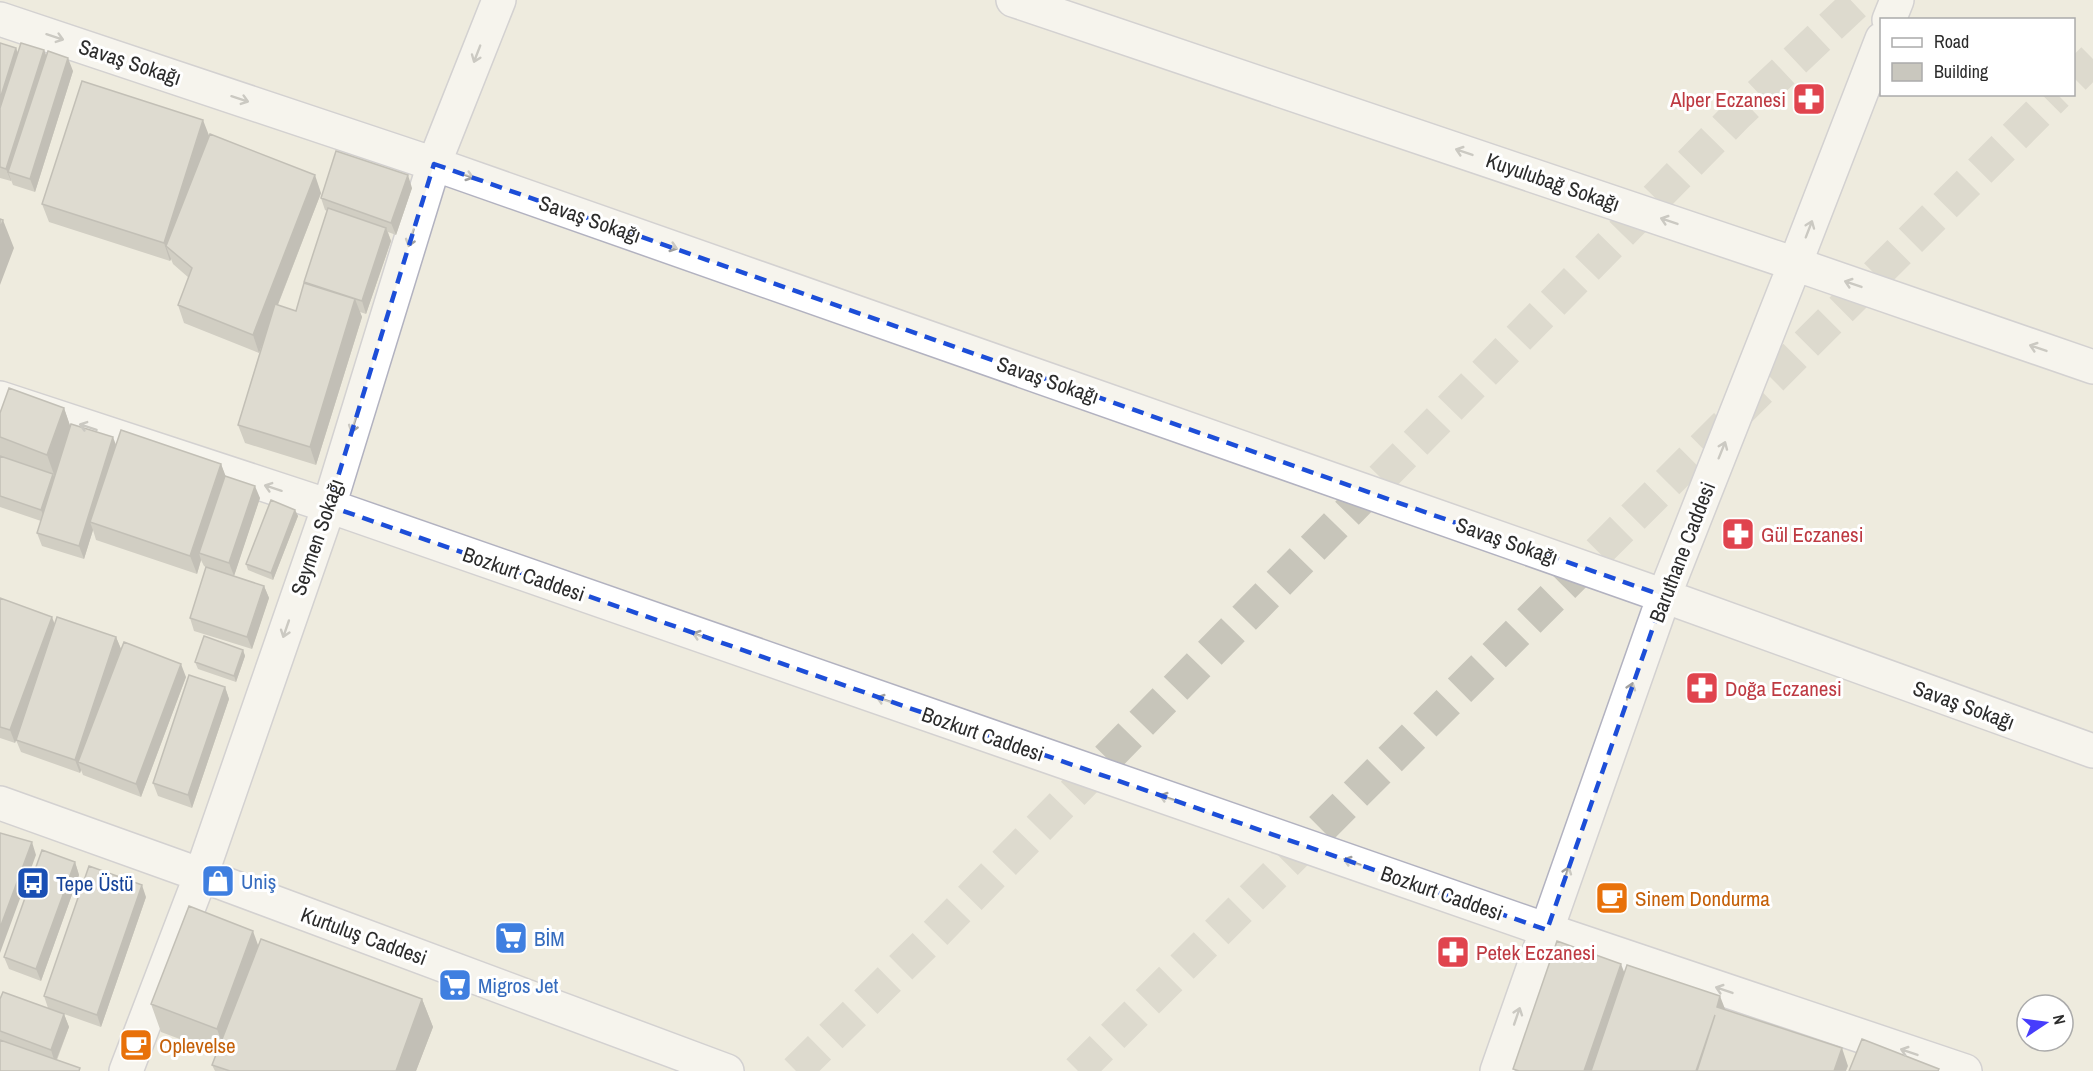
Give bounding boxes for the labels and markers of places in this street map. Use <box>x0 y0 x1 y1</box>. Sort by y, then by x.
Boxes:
pharmacy icon: Alper Eczanesi <box>1791 81 1827 117</box>
place label: Alper Eczanesi <box>1669 85 1786 114</box>
pharmacy icon: Gül Eczanesi <box>1720 516 1756 552</box>
place label: Gül Eczanesi <box>1761 520 1863 549</box>
pharmacy icon: Doğa Eczanesi <box>1684 670 1720 706</box>
place label: Doğa Eczanesi <box>1725 674 1842 703</box>
shop icon: Uniş <box>200 863 236 899</box>
bus stop icon: Tepe Üstü <box>15 865 51 901</box>
place label: Uniş <box>241 867 276 896</box>
place label: Tepe Üstü <box>56 869 134 898</box>
cafe icon: Sinem Dondurma <box>1594 880 1630 916</box>
place label: Sinem Dondurma <box>1635 884 1770 913</box>
supermarket icon: BİM <box>493 920 529 956</box>
place label: BİM <box>534 924 565 953</box>
pharmacy icon: Petek Eczanesi <box>1435 934 1471 970</box>
place label: Petek Eczanesi <box>1476 938 1596 967</box>
supermarket icon: Migros Jet <box>437 967 473 1003</box>
place label: Migros Jet <box>478 971 559 1000</box>
cafe icon: Oplevelse <box>118 1027 154 1063</box>
place label: Oplevelse <box>159 1031 236 1060</box>

